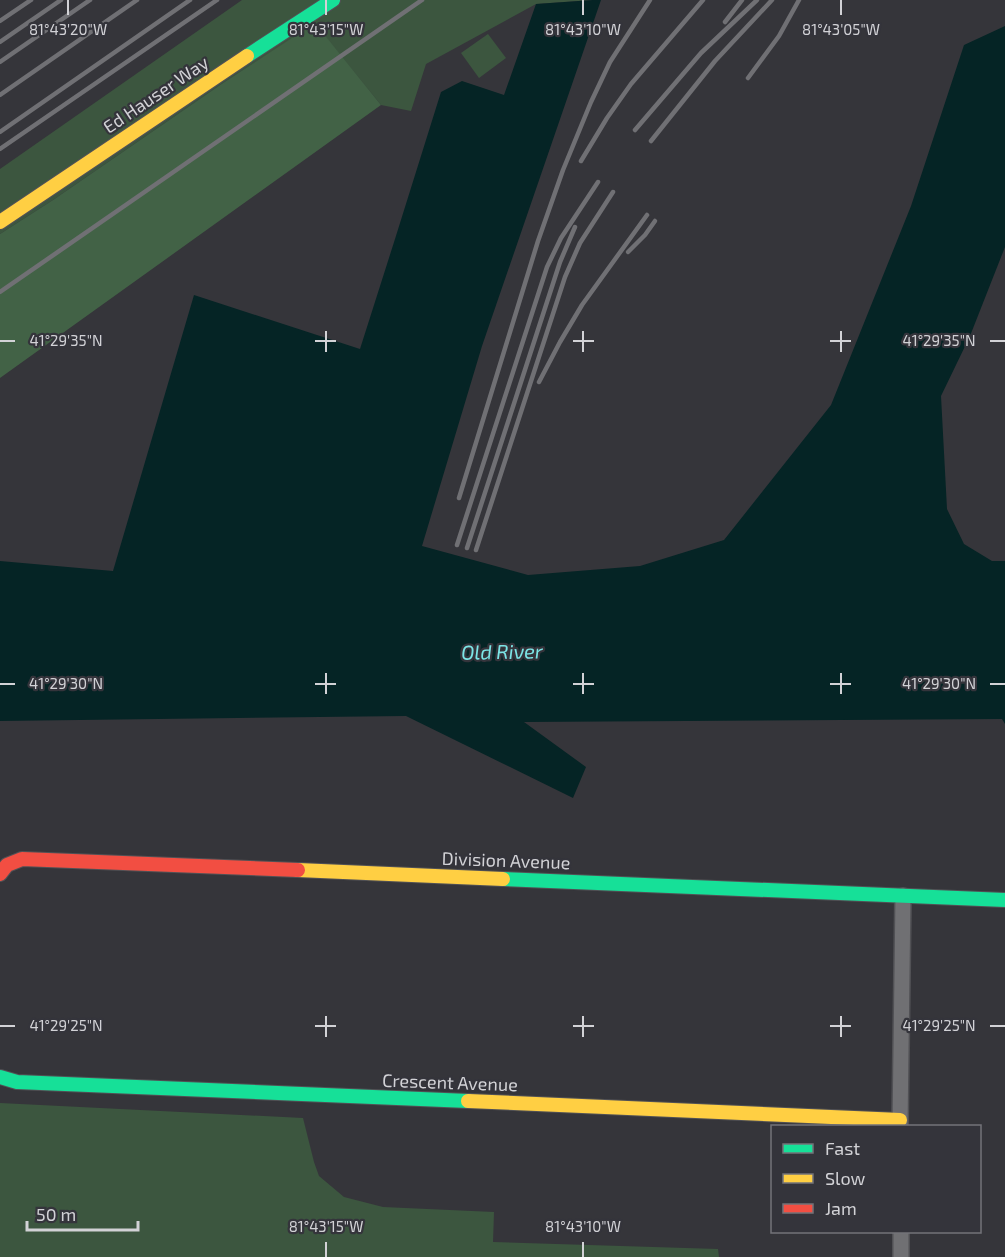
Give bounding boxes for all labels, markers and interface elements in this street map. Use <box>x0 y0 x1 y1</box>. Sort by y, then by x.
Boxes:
text: 81°43'20"W <box>29 20 107 38</box>
text: 81°43'15"W <box>289 20 363 38</box>
text: 81°43'10"W <box>545 20 621 38</box>
text: 81°43'05"W <box>802 20 880 38</box>
street label: Ed Hauser Way <box>99 51 213 137</box>
text: 41°29'35"N <box>29 331 103 349</box>
text: 41°29'35"N <box>902 331 976 349</box>
water label: Old River <box>461 638 544 664</box>
text: 41°29'30"N <box>29 674 103 692</box>
text: 41°29'30"N <box>902 674 976 692</box>
street label: Division Avenue <box>441 847 571 873</box>
text: 41°29'25"N <box>29 1016 103 1034</box>
text: 41°29'25"N <box>902 1016 976 1034</box>
street label: Crescent Avenue <box>382 1069 518 1095</box>
legend <box>771 1125 981 1233</box>
text: Fast <box>825 1137 860 1159</box>
text: Slow <box>825 1167 866 1189</box>
scale bar <box>27 1194 138 1232</box>
text: Jam <box>825 1197 857 1219</box>
text: 50 m <box>36 1203 76 1225</box>
text: 81°43'15"W <box>289 1217 363 1235</box>
text: 81°43'10"W <box>545 1217 621 1235</box>

